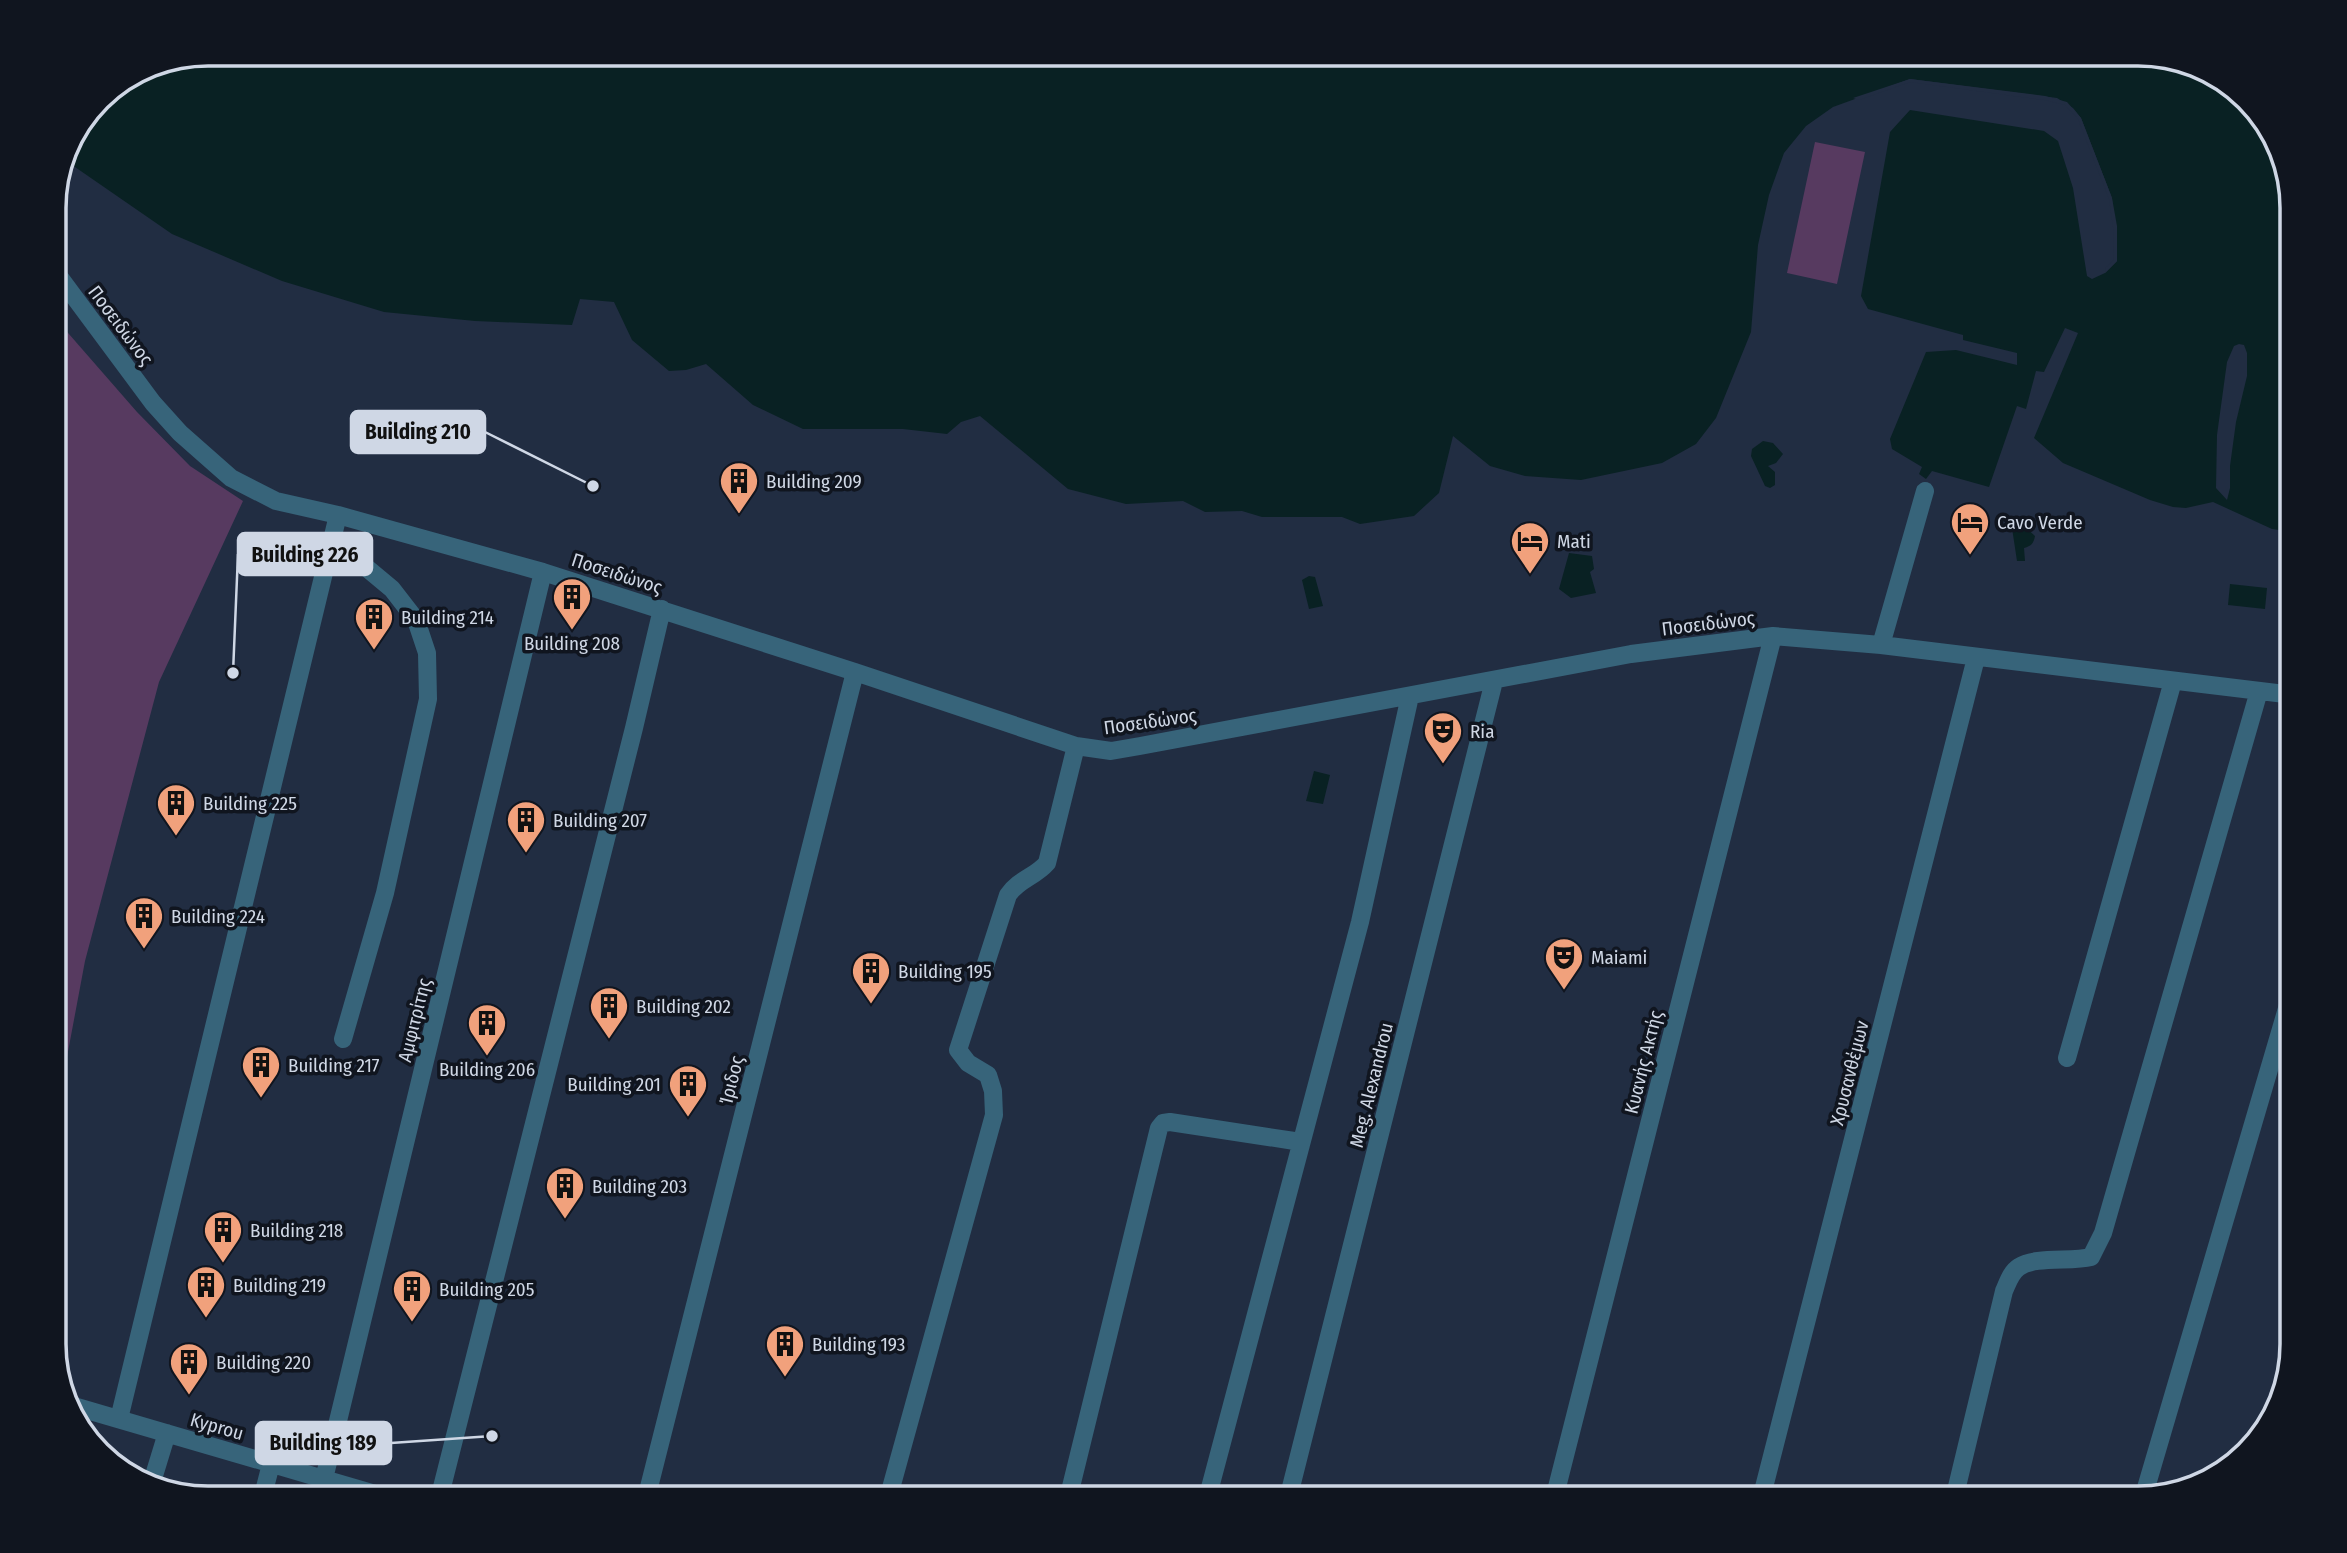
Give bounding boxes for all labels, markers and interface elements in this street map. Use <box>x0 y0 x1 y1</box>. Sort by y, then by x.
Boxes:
street label: Ποσειδώνος <box>83 281 158 370</box>
callout: Building 210 <box>351 411 485 453</box>
text: Building 210 <box>365 419 471 445</box>
building icon: Building 209 <box>718 460 760 515</box>
place label: Building 209 <box>766 470 862 493</box>
hotel icon: Cavo Verde <box>1949 501 1991 556</box>
place label: Cavo Verde <box>1997 511 2083 534</box>
hotel icon: Mati <box>1509 520 1551 575</box>
place label: Mati <box>1557 530 1591 553</box>
callout: Building 226 <box>238 533 372 575</box>
text: Building 226 <box>252 542 358 568</box>
street label: Ποσειδώνος <box>569 548 665 599</box>
building icon: Building 208 <box>551 576 593 631</box>
building icon: Building 214 <box>353 596 395 651</box>
place label: Building 214 <box>401 606 494 629</box>
street label: Ποσειδώνος <box>1660 606 1756 641</box>
place label: Building 208 <box>524 632 620 655</box>
street label: Ποσειδώνος <box>1102 704 1198 739</box>
theatre icon: Ria <box>1422 710 1464 765</box>
place label: Ria <box>1470 720 1494 743</box>
building icon: Building 225 <box>155 782 197 837</box>
place label: Building 225 <box>203 792 297 815</box>
building icon: Building 207 <box>505 799 547 854</box>
place label: Building 207 <box>553 809 647 832</box>
building icon: Building 224 <box>123 895 165 950</box>
place label: Building 224 <box>171 905 265 928</box>
theatre icon: Maiami <box>1543 936 1585 991</box>
place label: Maiami <box>1591 946 1647 969</box>
building icon: Building 195 <box>850 950 892 1005</box>
place label: Building 195 <box>898 960 992 983</box>
street label: Αμφιτρίτης <box>393 976 436 1064</box>
building icon: Building 202 <box>588 985 630 1040</box>
place label: Building 202 <box>636 995 731 1018</box>
building icon: Building 206 <box>466 1002 508 1057</box>
street label: Κυανής Ακτής <box>1620 1008 1667 1116</box>
street label: Χρυσανθέμων <box>1825 1018 1874 1128</box>
street label: Meg. Alexandrou <box>1345 1020 1398 1150</box>
building icon: Building 217 <box>240 1044 282 1099</box>
street label: Ίριδος <box>714 1053 749 1107</box>
place label: Building 217 <box>288 1054 380 1077</box>
place label: Building 206 <box>439 1058 535 1081</box>
building icon: Building 201 <box>667 1063 709 1118</box>
place label: Building 201 <box>567 1073 661 1096</box>
building icon: Building 203 <box>544 1165 586 1220</box>
place label: Building 203 <box>592 1175 687 1198</box>
building icon: Building 218 <box>202 1209 244 1264</box>
place label: Building 218 <box>250 1219 343 1242</box>
building icon: Building 219 <box>185 1264 227 1319</box>
building icon: Building 205 <box>391 1268 433 1323</box>
place label: Building 219 <box>233 1274 326 1297</box>
place label: Building 205 <box>439 1278 534 1301</box>
building icon: Building 193 <box>764 1323 806 1378</box>
place label: Building 193 <box>812 1333 905 1356</box>
building icon: Building 220 <box>168 1341 210 1396</box>
place label: Building 220 <box>216 1351 311 1374</box>
street label: Kyprou <box>187 1408 246 1445</box>
callout: Building 189 <box>256 1422 391 1464</box>
text: Building 189 <box>270 1430 377 1456</box>

